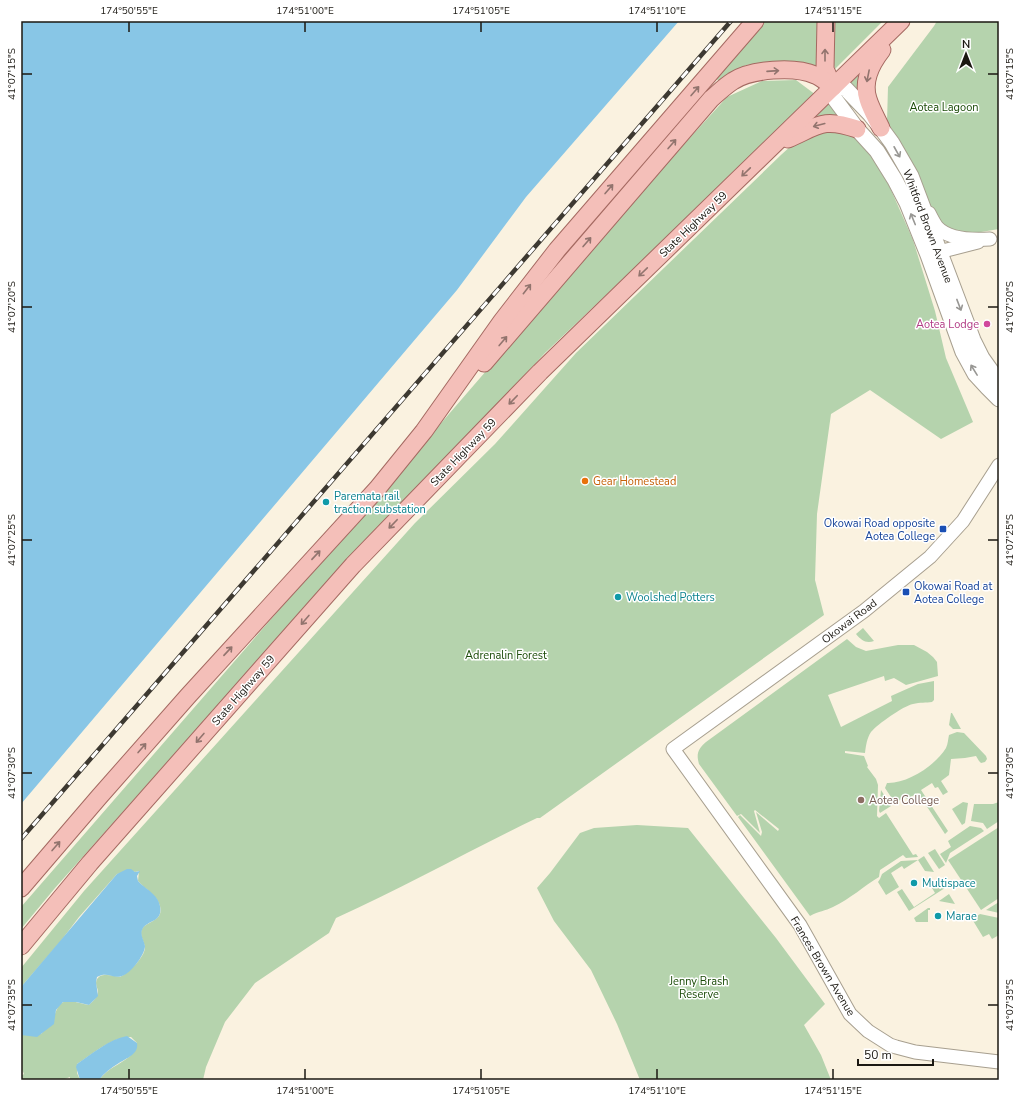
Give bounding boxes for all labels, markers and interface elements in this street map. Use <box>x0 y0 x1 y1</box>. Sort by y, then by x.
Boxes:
text: 174°50'55"E <box>100 4 158 18</box>
text: 174°51'00"E <box>276 4 334 18</box>
text: 174°51'05"E <box>452 4 510 18</box>
text: 174°51'10"E <box>628 4 686 18</box>
text: 174°51'15"E <box>804 4 862 18</box>
north arrow <box>946 34 986 74</box>
text: N <box>962 37 970 52</box>
text: 41°07'15"S <box>5 48 19 100</box>
text: 41°07'15"S <box>1003 48 1017 100</box>
one-way arrow <box>822 49 829 62</box>
one-way arrow <box>766 67 779 74</box>
one-way arrow <box>864 69 872 82</box>
one-way arrow <box>690 85 699 96</box>
park label: Aotea Lagoon <box>909 100 979 115</box>
one-way arrow <box>813 122 826 130</box>
one-way arrow <box>668 139 677 149</box>
one-way arrow <box>894 146 901 158</box>
one-way arrow <box>741 167 751 177</box>
street label: Whitford Brown Avenue <box>899 167 956 285</box>
one-way arrow <box>605 183 614 194</box>
street label: State Highway 59 <box>656 188 731 261</box>
one-way arrow <box>909 214 917 226</box>
one-way arrow <box>583 237 592 248</box>
one-way arrow <box>638 267 648 277</box>
text: 41°07'20"S <box>5 281 19 333</box>
text: 41°07'20"S <box>1003 281 1017 333</box>
one-way arrow <box>522 283 531 294</box>
one-way arrow <box>955 298 963 310</box>
place label: Aotea Lodge <box>916 317 979 332</box>
marker: Aotea Lodge <box>982 319 992 329</box>
one-way arrow <box>498 336 507 347</box>
one-way arrow <box>969 364 977 376</box>
one-way arrow <box>508 395 518 405</box>
street label: State Highway 59 <box>427 415 500 490</box>
place label: Gear Homestead <box>593 474 676 489</box>
marker: Gear Homestead <box>580 476 590 486</box>
place label: Paremata rail traction substation <box>334 489 426 517</box>
marker: Paremata rail traction substation <box>321 497 331 507</box>
text: 41°07'25"S <box>5 514 19 566</box>
text: 41°07'25"S <box>1003 514 1017 566</box>
place label: Okowai Road opposite Aotea College <box>824 516 935 544</box>
one-way arrow <box>388 519 398 529</box>
marker: Okowai Road opposite Aotea College <box>938 524 948 534</box>
one-way arrow <box>311 551 320 561</box>
place label: Okowai Road at Aotea College <box>914 579 992 607</box>
marker: Okowai Road at Aotea College <box>901 587 911 597</box>
place label: Woolshed Potters <box>626 590 715 605</box>
marker: Woolshed Potters <box>613 592 623 602</box>
street label: Okowai Road <box>819 596 880 647</box>
one-way arrow <box>301 614 310 624</box>
one-way arrow <box>223 646 233 656</box>
park label: Adrenalin Forest <box>465 648 547 663</box>
street label: State Highway 59 <box>209 652 278 729</box>
one-way arrow <box>196 733 205 743</box>
one-way arrow <box>137 743 146 753</box>
text: 41°07'30"S <box>5 747 19 799</box>
text: 41°07'30"S <box>1003 747 1017 799</box>
place label: Aotea College <box>869 793 939 808</box>
marker: Aotea College <box>856 795 866 805</box>
one-way arrow <box>52 841 61 852</box>
place label: Multispace <box>922 876 976 891</box>
marker: Multispace <box>909 878 919 888</box>
place label: Marae <box>946 909 977 924</box>
marker: Marae <box>933 911 943 921</box>
street label: Frances Brown Avenue <box>787 914 858 1019</box>
park label: Jenny Brash Reserve <box>668 974 729 1002</box>
text: 41°07'35"S <box>5 979 19 1031</box>
text: 41°07'35"S <box>1003 979 1017 1031</box>
scale bar <box>858 1041 933 1067</box>
text: 50 m <box>864 1047 892 1063</box>
text: 174°50'55"E <box>100 1084 158 1098</box>
text: 174°51'00"E <box>276 1084 334 1098</box>
text: 174°51'05"E <box>452 1084 510 1098</box>
text: 174°51'10"E <box>628 1084 686 1098</box>
text: 174°51'15"E <box>804 1084 862 1098</box>

